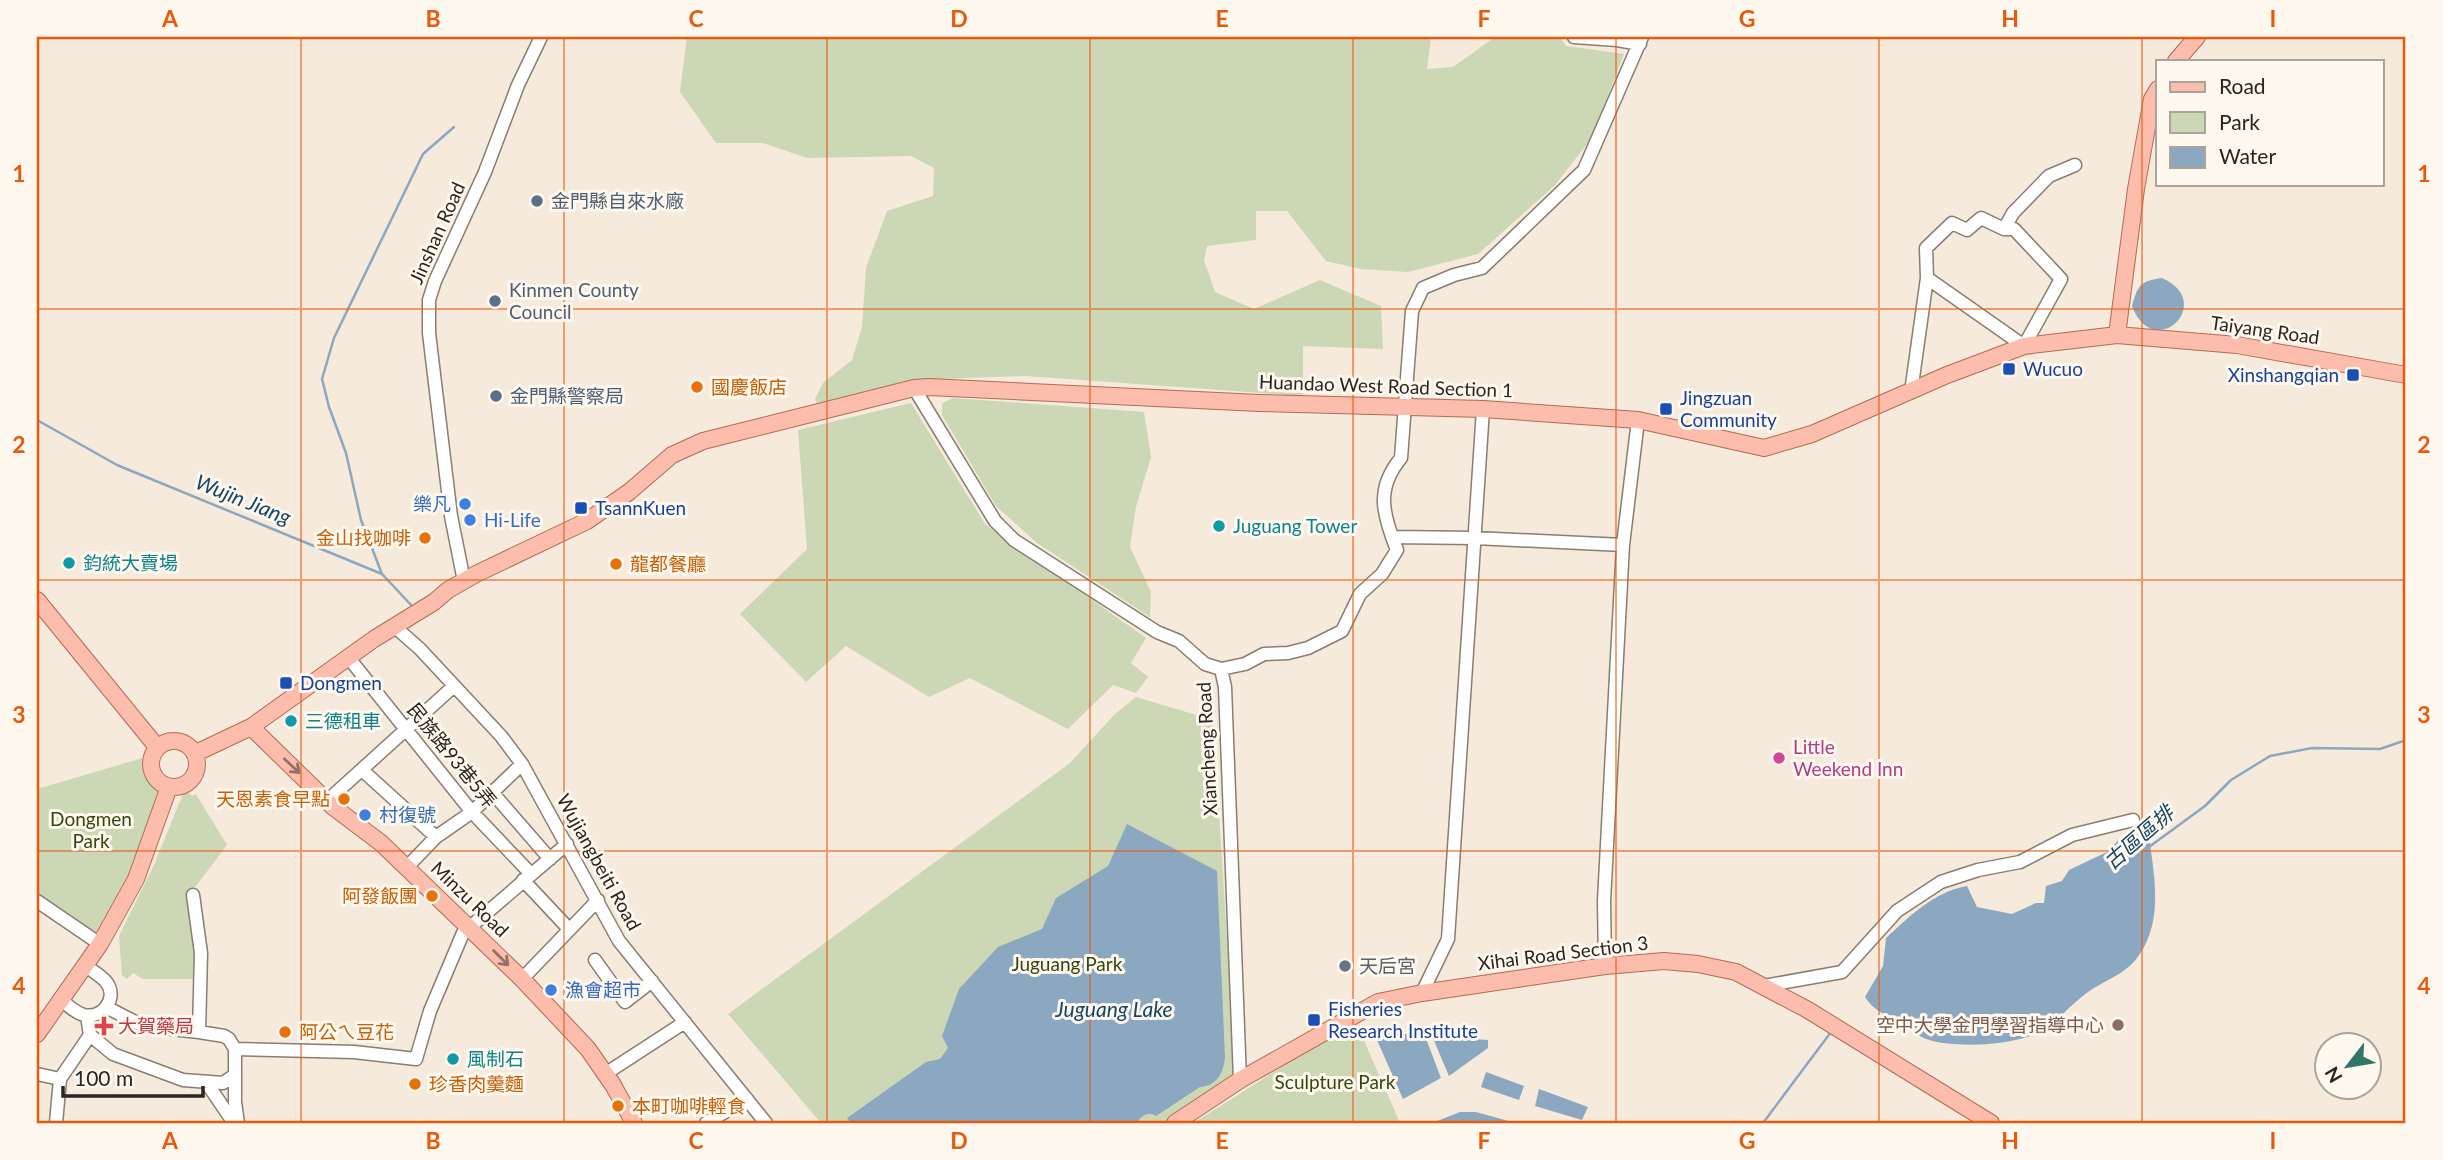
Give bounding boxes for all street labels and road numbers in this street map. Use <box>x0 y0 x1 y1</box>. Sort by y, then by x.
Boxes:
street label: Jinshan Road <box>404 178 469 287</box>
street label: Taiyang Road <box>2209 310 2321 349</box>
street label: Huandao West Road Section 1 <box>1259 370 1513 401</box>
street label: Xiancheng Road <box>1192 681 1221 817</box>
street label: 民族路93巷5弄 <box>403 698 502 812</box>
street label: Wujiangbeiti Road <box>552 789 646 934</box>
street label: Minzu Road <box>427 856 514 941</box>
street label: Xihai Road Section 3 <box>1476 931 1650 974</box>

